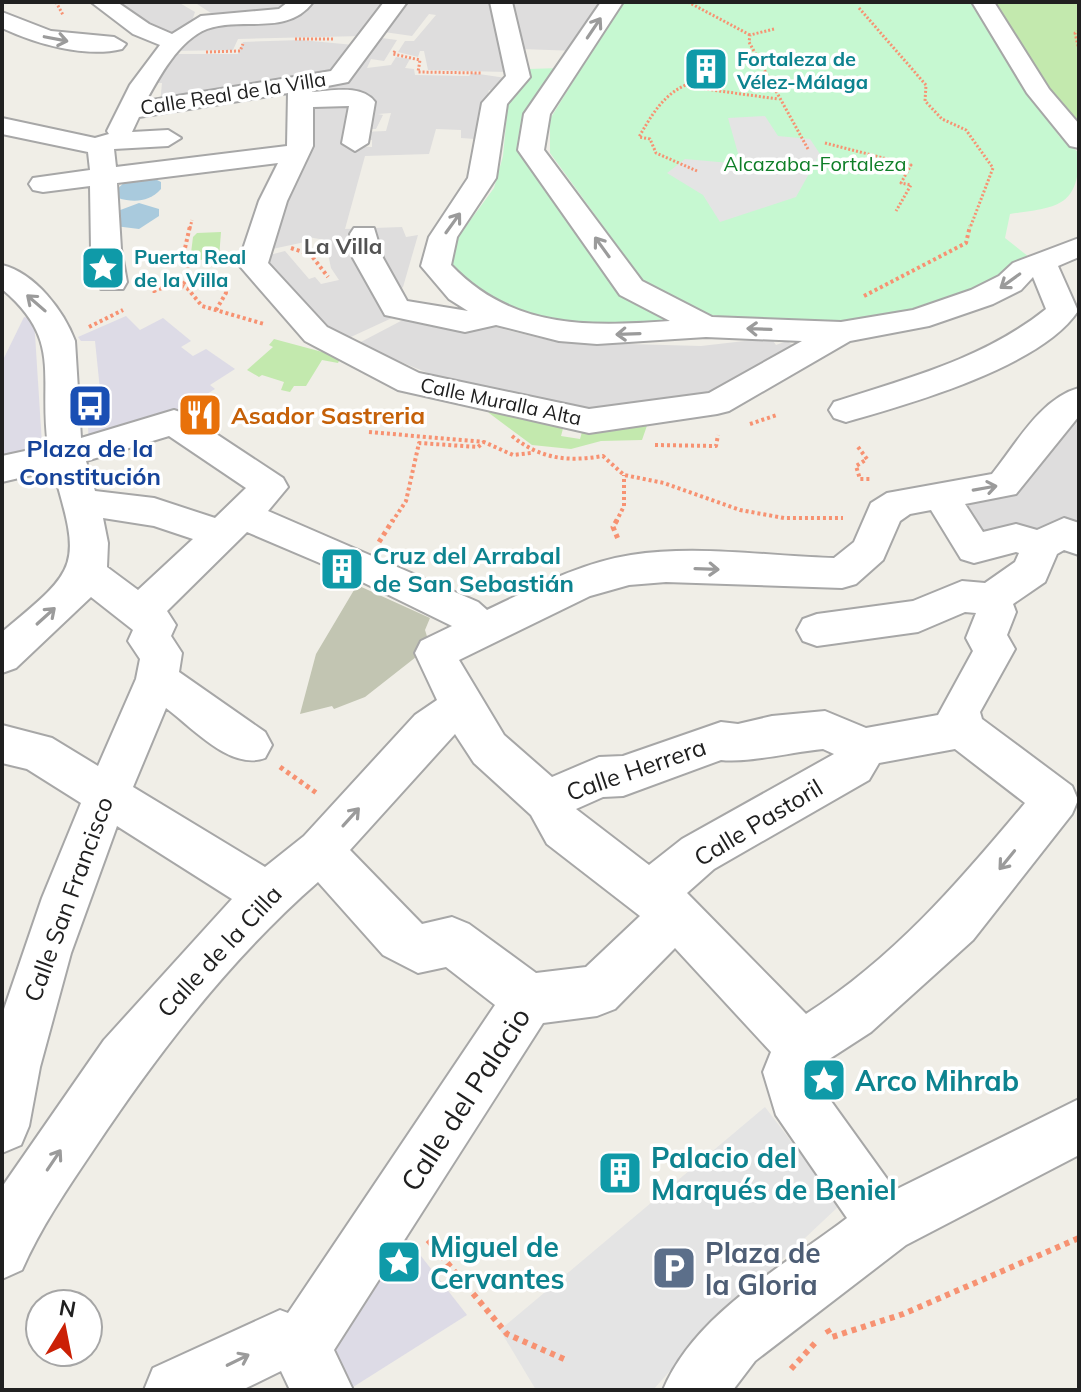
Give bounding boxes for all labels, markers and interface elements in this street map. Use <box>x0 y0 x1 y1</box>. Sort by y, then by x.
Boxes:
one-way arrow <box>586 18 603 40</box>
one-way arrow <box>43 33 69 48</box>
building icon: Fortaleza de Vélez-Málaga <box>682 45 730 93</box>
place label: Fortaleza de Vélez-Málaga <box>736 46 868 94</box>
street label: Calle Real de la Villa <box>138 66 328 120</box>
park label: Alcazaba-Fortaleza <box>723 151 907 176</box>
one-way arrow <box>444 213 461 235</box>
district label: La Villa <box>304 232 382 260</box>
one-way arrow <box>594 237 610 259</box>
place icon: Puerta Real de la Villa <box>79 244 127 292</box>
place label: Puerta Real de la Villa <box>134 244 246 292</box>
one-way arrow <box>999 273 1021 289</box>
one-way arrow <box>27 294 47 312</box>
one-way arrow <box>746 322 773 337</box>
one-way arrow <box>615 327 642 342</box>
street label: Calle Muralla Alta <box>418 372 584 430</box>
bus stop icon: Plaza de la Constitución <box>66 382 114 430</box>
restaurant icon: Asador Sastreria <box>176 391 224 439</box>
place label: Asador Sastreria <box>231 400 425 430</box>
place label: Plaza de la Constitución <box>19 433 161 491</box>
one-way arrow <box>971 480 997 495</box>
place label: Cruz del Arrabal de San Sebastián <box>373 540 574 598</box>
building icon: Cruz del Arrabal de San Sebastián <box>318 545 366 593</box>
one-way arrow <box>693 561 720 576</box>
one-way arrow <box>36 606 56 625</box>
street label: Calle Herrera <box>562 731 710 807</box>
street label: Calle Pastoril <box>688 772 828 872</box>
street label: Calle San Francisco <box>17 792 119 1006</box>
one-way arrow <box>341 807 359 827</box>
one-way arrow <box>998 849 1016 870</box>
street label: Calle de la Cilla <box>150 879 288 1023</box>
street label: Calle del Palacio <box>393 1001 537 1197</box>
place icon: Arco Mihrab <box>800 1056 848 1104</box>
place label: Arco Mihrab <box>855 1063 1019 1098</box>
place label: Palacio del Marqués de Beniel <box>651 1140 896 1207</box>
building icon: Palacio del Marqués de Beniel <box>596 1149 644 1197</box>
one-way arrow <box>46 1150 62 1172</box>
place label: Miguel de Cervantes <box>430 1229 564 1296</box>
place label: Plaza de la Gloria <box>705 1235 821 1302</box>
place icon: Miguel de Cervantes <box>375 1238 423 1286</box>
parking icon: Plaza de la Gloria <box>650 1244 698 1292</box>
north arrow <box>24 1288 104 1368</box>
text: N <box>57 1293 78 1324</box>
one-way arrow <box>225 1352 249 1367</box>

